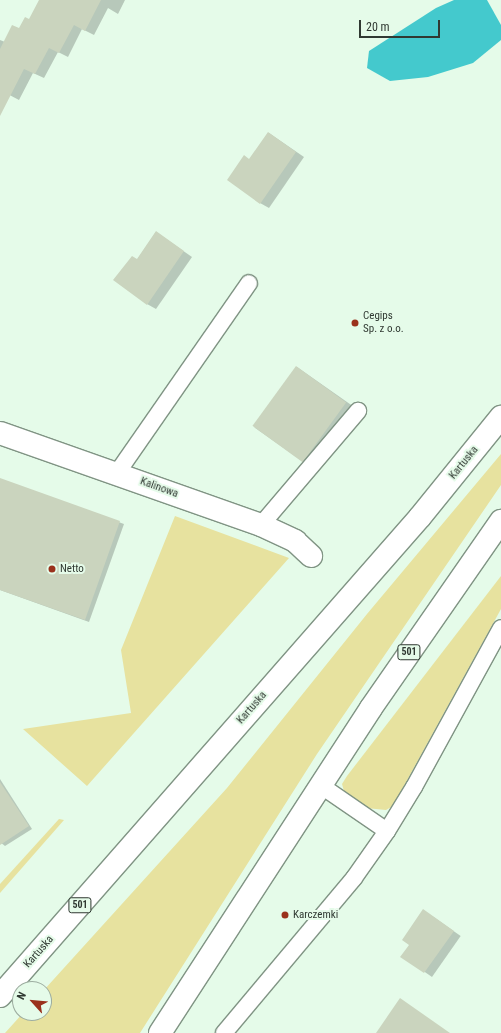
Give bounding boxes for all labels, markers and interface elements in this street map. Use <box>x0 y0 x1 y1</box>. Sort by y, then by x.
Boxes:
scale bar <box>361 12 442 38</box>
text: 20 m <box>366 20 390 34</box>
place label: Cegips Sp. z o.o. <box>363 310 404 336</box>
marker: Cegips Sp. z o.o. <box>350 318 360 328</box>
street label: Kartuska <box>447 444 481 482</box>
street label: Kalinowa <box>138 475 180 501</box>
place label: Netto <box>60 562 84 576</box>
marker: Netto <box>47 564 57 574</box>
road number: 501 <box>397 644 421 660</box>
street label: Kartuska <box>234 689 270 727</box>
road number: 501 <box>68 897 92 913</box>
place label: Karczemki <box>293 908 338 922</box>
marker: Karczemki <box>280 910 290 920</box>
street label: Kartuska <box>21 933 57 971</box>
north arrow <box>12 981 52 1021</box>
text: N <box>14 990 29 1002</box>

